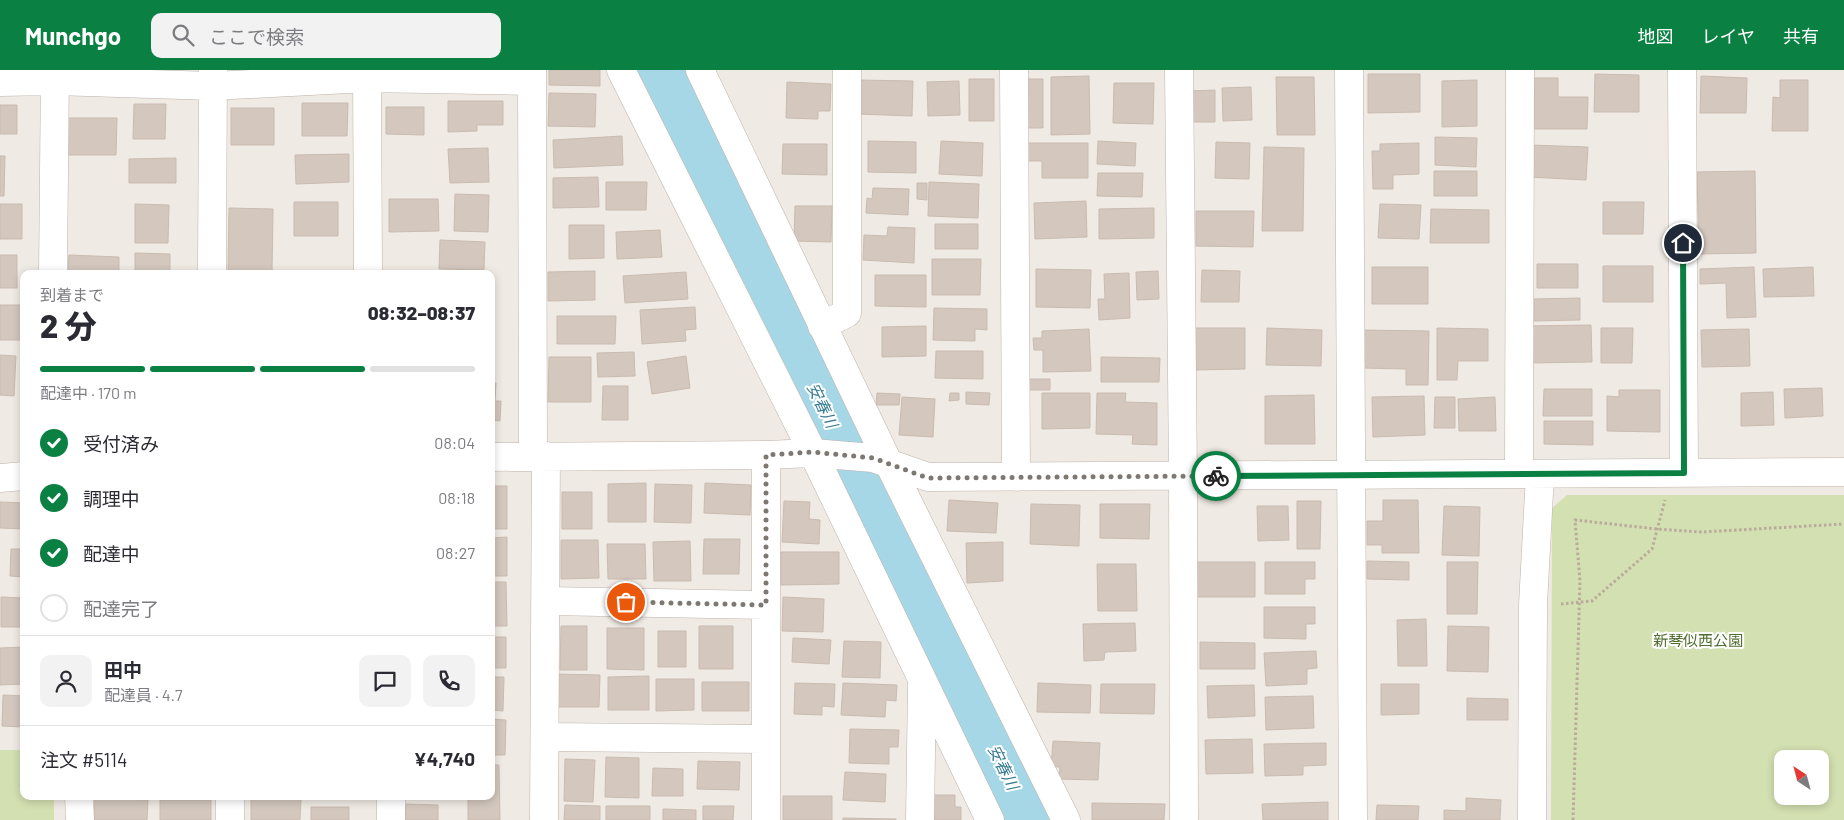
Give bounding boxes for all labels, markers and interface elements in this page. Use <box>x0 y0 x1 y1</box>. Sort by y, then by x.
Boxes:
search box <box>151 13 501 58</box>
text: Munchgo <box>25 21 121 50</box>
icon: search <box>169 21 197 49</box>
text: ここで検索 <box>209 25 304 48</box>
text: 地図 <box>1638 25 1674 47</box>
text: レイヤ <box>1702 25 1755 47</box>
text: 共有 <box>1783 25 1819 47</box>
pin <box>1662 222 1704 264</box>
icon: home <box>1669 229 1697 257</box>
text: 到着まで <box>40 285 104 304</box>
text: 08:32–08:37 <box>368 301 475 324</box>
text: 2 分 <box>40 306 97 344</box>
water label: 安春川 <box>804 379 843 433</box>
text: 配達中 · 170 m <box>40 383 136 402</box>
icon: check <box>40 429 68 457</box>
text: 受付済み <box>83 432 159 455</box>
text: 08:04 <box>434 433 475 452</box>
courier <box>1191 451 1241 501</box>
icon: bike <box>1202 462 1230 490</box>
icon: check <box>40 484 68 512</box>
text: 調理中 <box>83 487 140 510</box>
text: 08:18 <box>438 488 475 507</box>
icon: check <box>40 539 68 567</box>
text: 配達中 <box>83 542 140 565</box>
text: 08:27 <box>436 543 475 562</box>
pin <box>605 581 647 623</box>
icon: bag <box>612 588 640 616</box>
text: 配達完了 <box>83 597 159 620</box>
park label: 新琴似西公園 <box>1653 631 1743 649</box>
button: person <box>40 655 92 707</box>
button: chat <box>359 655 411 707</box>
button: phone <box>423 655 475 707</box>
text: 田中 <box>104 658 142 681</box>
text: 配達員 · 4.7 <box>104 685 183 704</box>
water label: 安春川 <box>985 741 1024 795</box>
text: ¥4,740 <box>414 747 475 770</box>
text: 注文 #5114 <box>40 748 127 771</box>
north arrow <box>1774 750 1829 805</box>
map controls <box>1774 750 1829 805</box>

